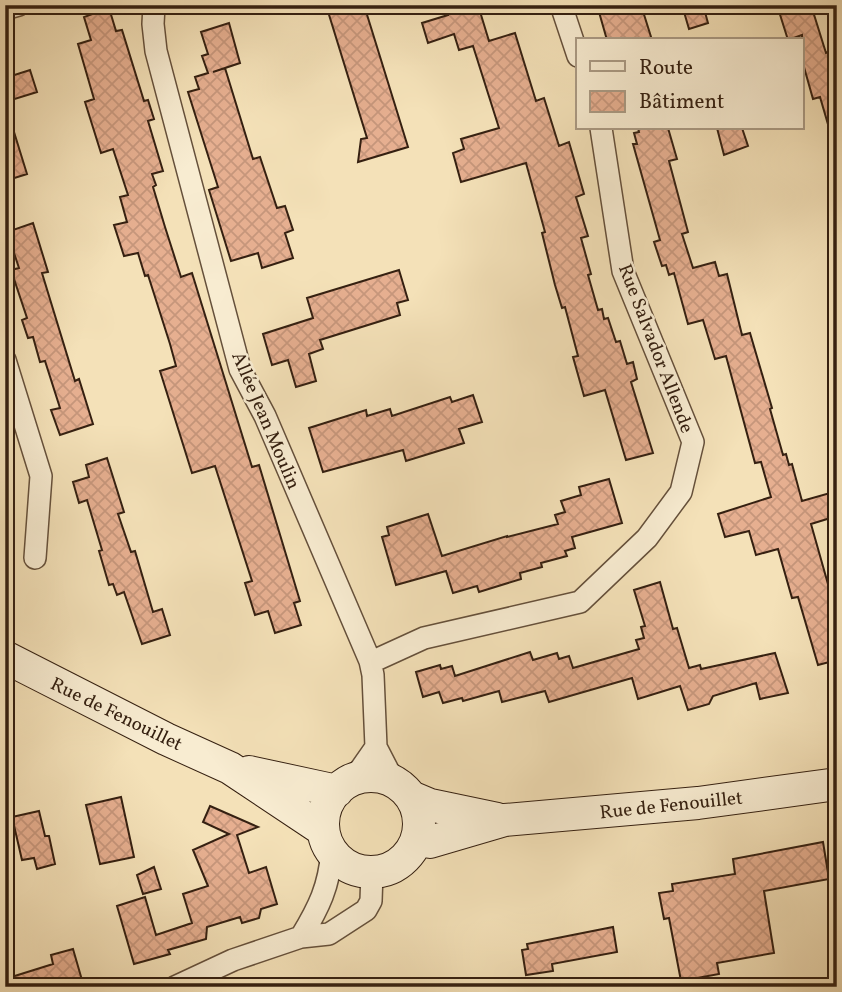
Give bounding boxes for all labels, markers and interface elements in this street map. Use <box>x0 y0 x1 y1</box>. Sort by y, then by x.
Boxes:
legend <box>576 38 804 130</box>
text: Route <box>639 54 693 83</box>
text: Bâtiment <box>639 88 724 117</box>
street label: Rue Salvador Allende <box>611 260 699 437</box>
street label: Allée Jean Moulin <box>224 348 306 494</box>
street label: Rue de Fenouillet <box>46 672 187 758</box>
street label: Rue de Fenouillet <box>598 786 744 826</box>

